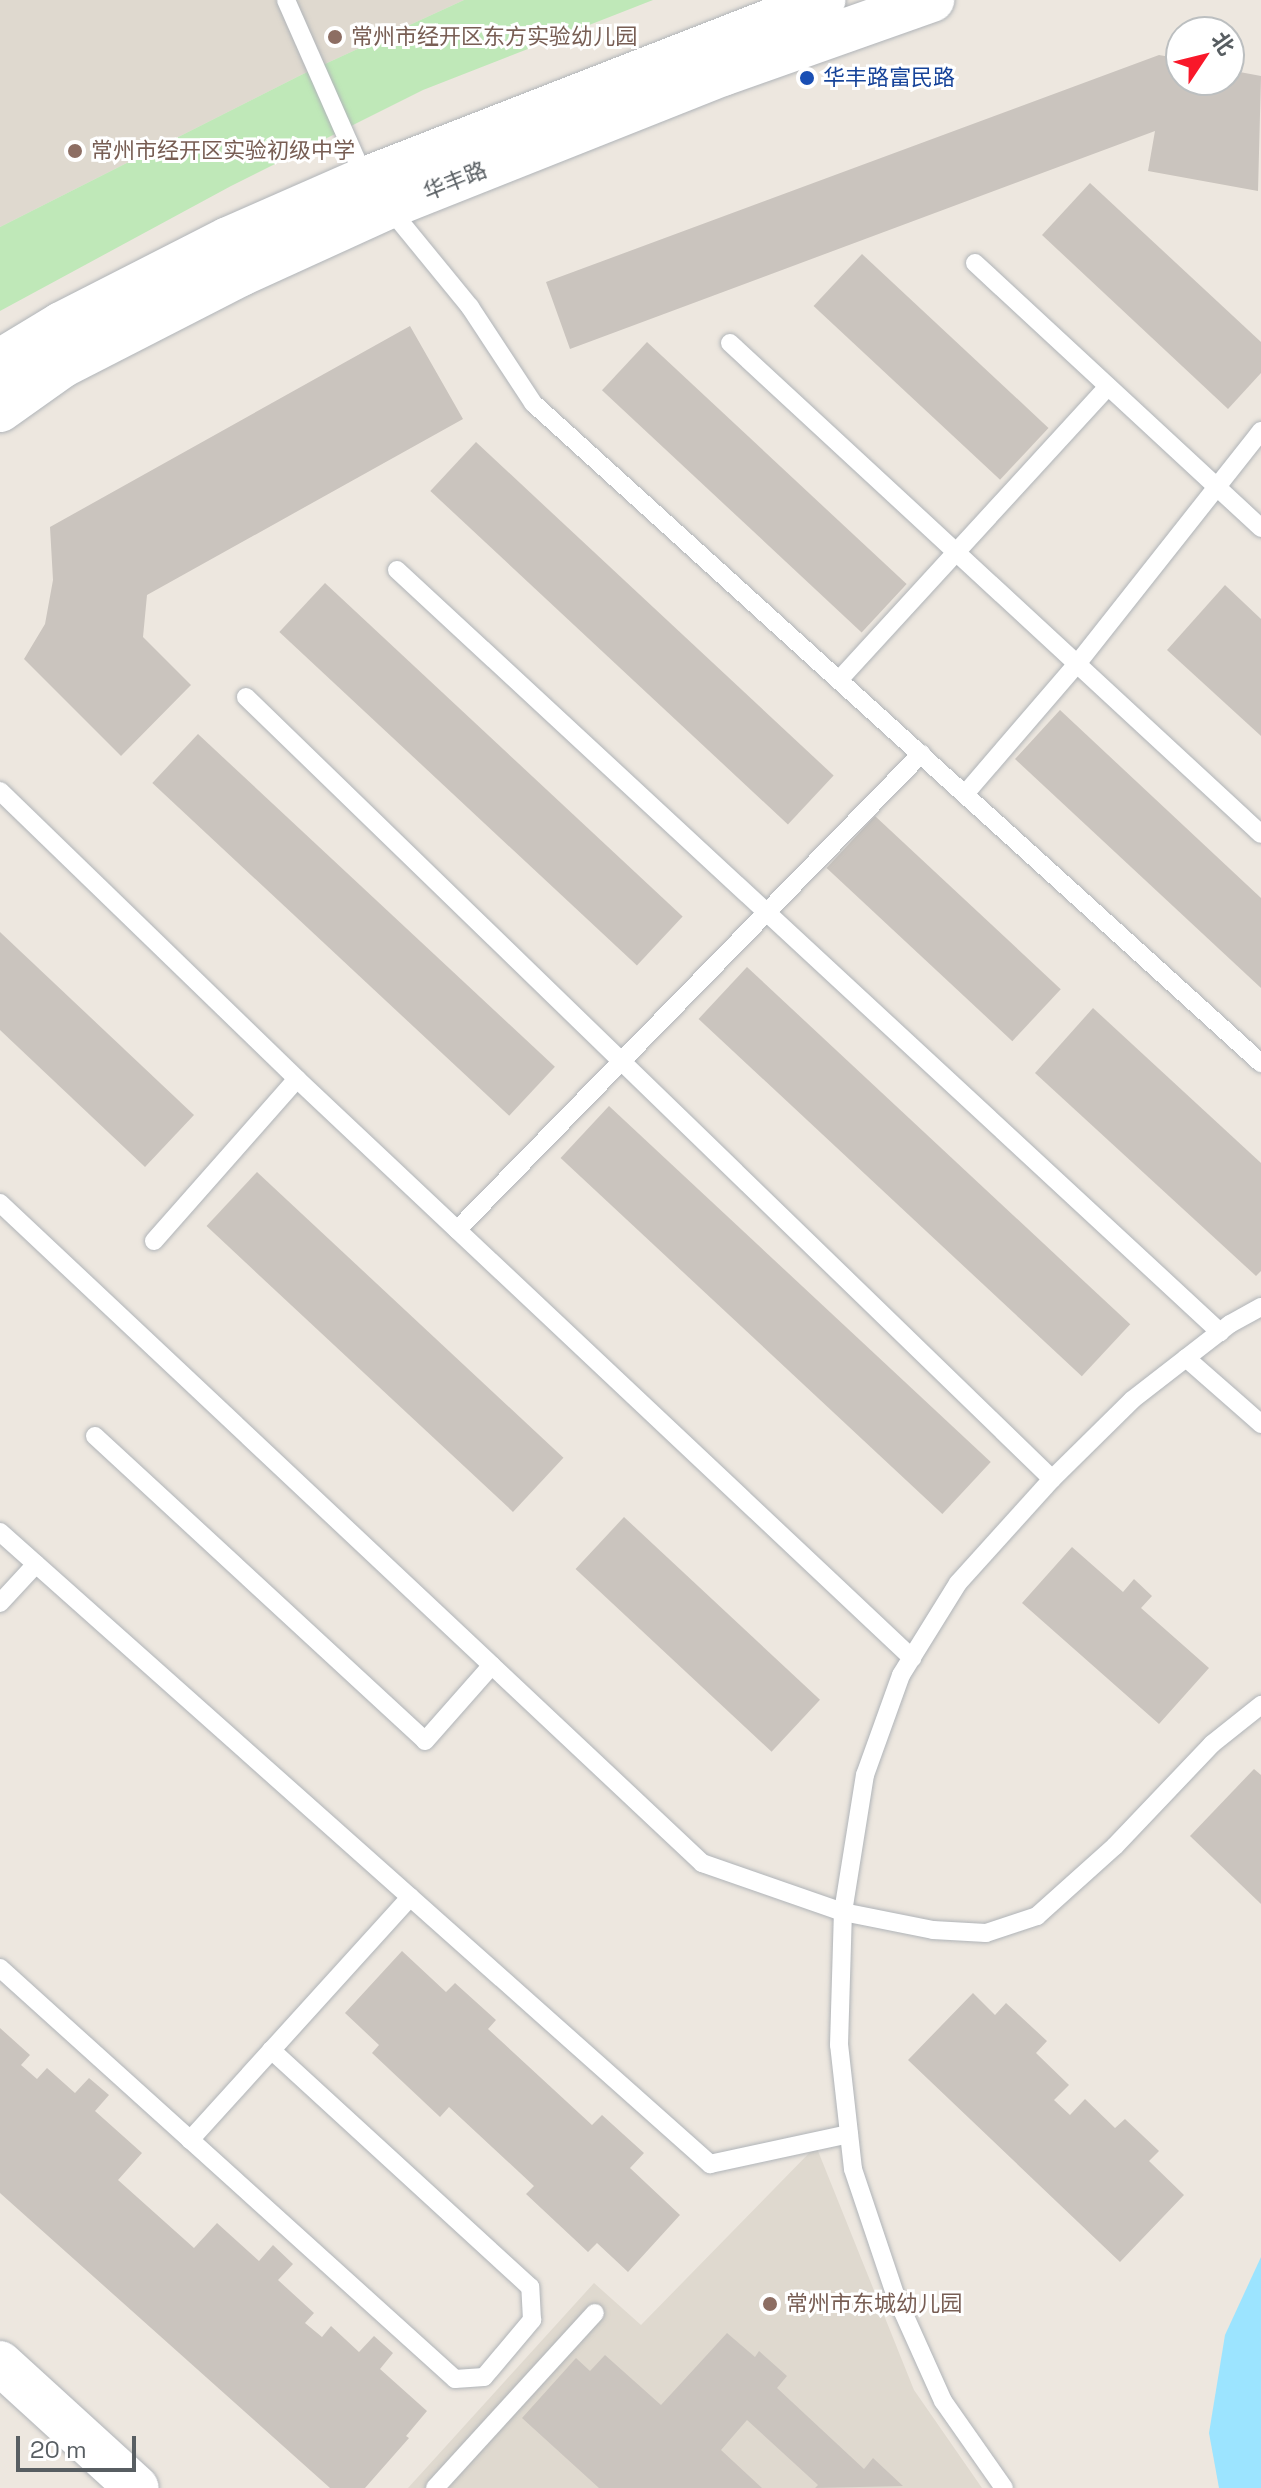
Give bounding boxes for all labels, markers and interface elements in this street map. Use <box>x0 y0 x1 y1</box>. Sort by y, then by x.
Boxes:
north arrow <box>1165 16 1245 96</box>
place label: 常州市经开区东方实验幼儿园 <box>351 24 637 50</box>
text: 北 <box>1205 26 1241 60</box>
marker: 常州市经开区东方实验幼儿园 <box>326 28 344 46</box>
place label: 华丰路富民路 <box>823 65 955 91</box>
marker: 华丰路富民路 <box>798 69 816 87</box>
place label: 常州市经开区实验初级中学 <box>91 138 355 164</box>
marker: 常州市经开区实验初级中学 <box>66 142 84 160</box>
street label: 华丰路 <box>419 156 491 206</box>
place label: 常州市东城幼儿园 <box>786 2291 962 2317</box>
marker: 常州市东城幼儿园 <box>761 2295 779 2313</box>
scale bar <box>20 2420 140 2470</box>
text: 20 m <box>30 2434 87 2465</box>

